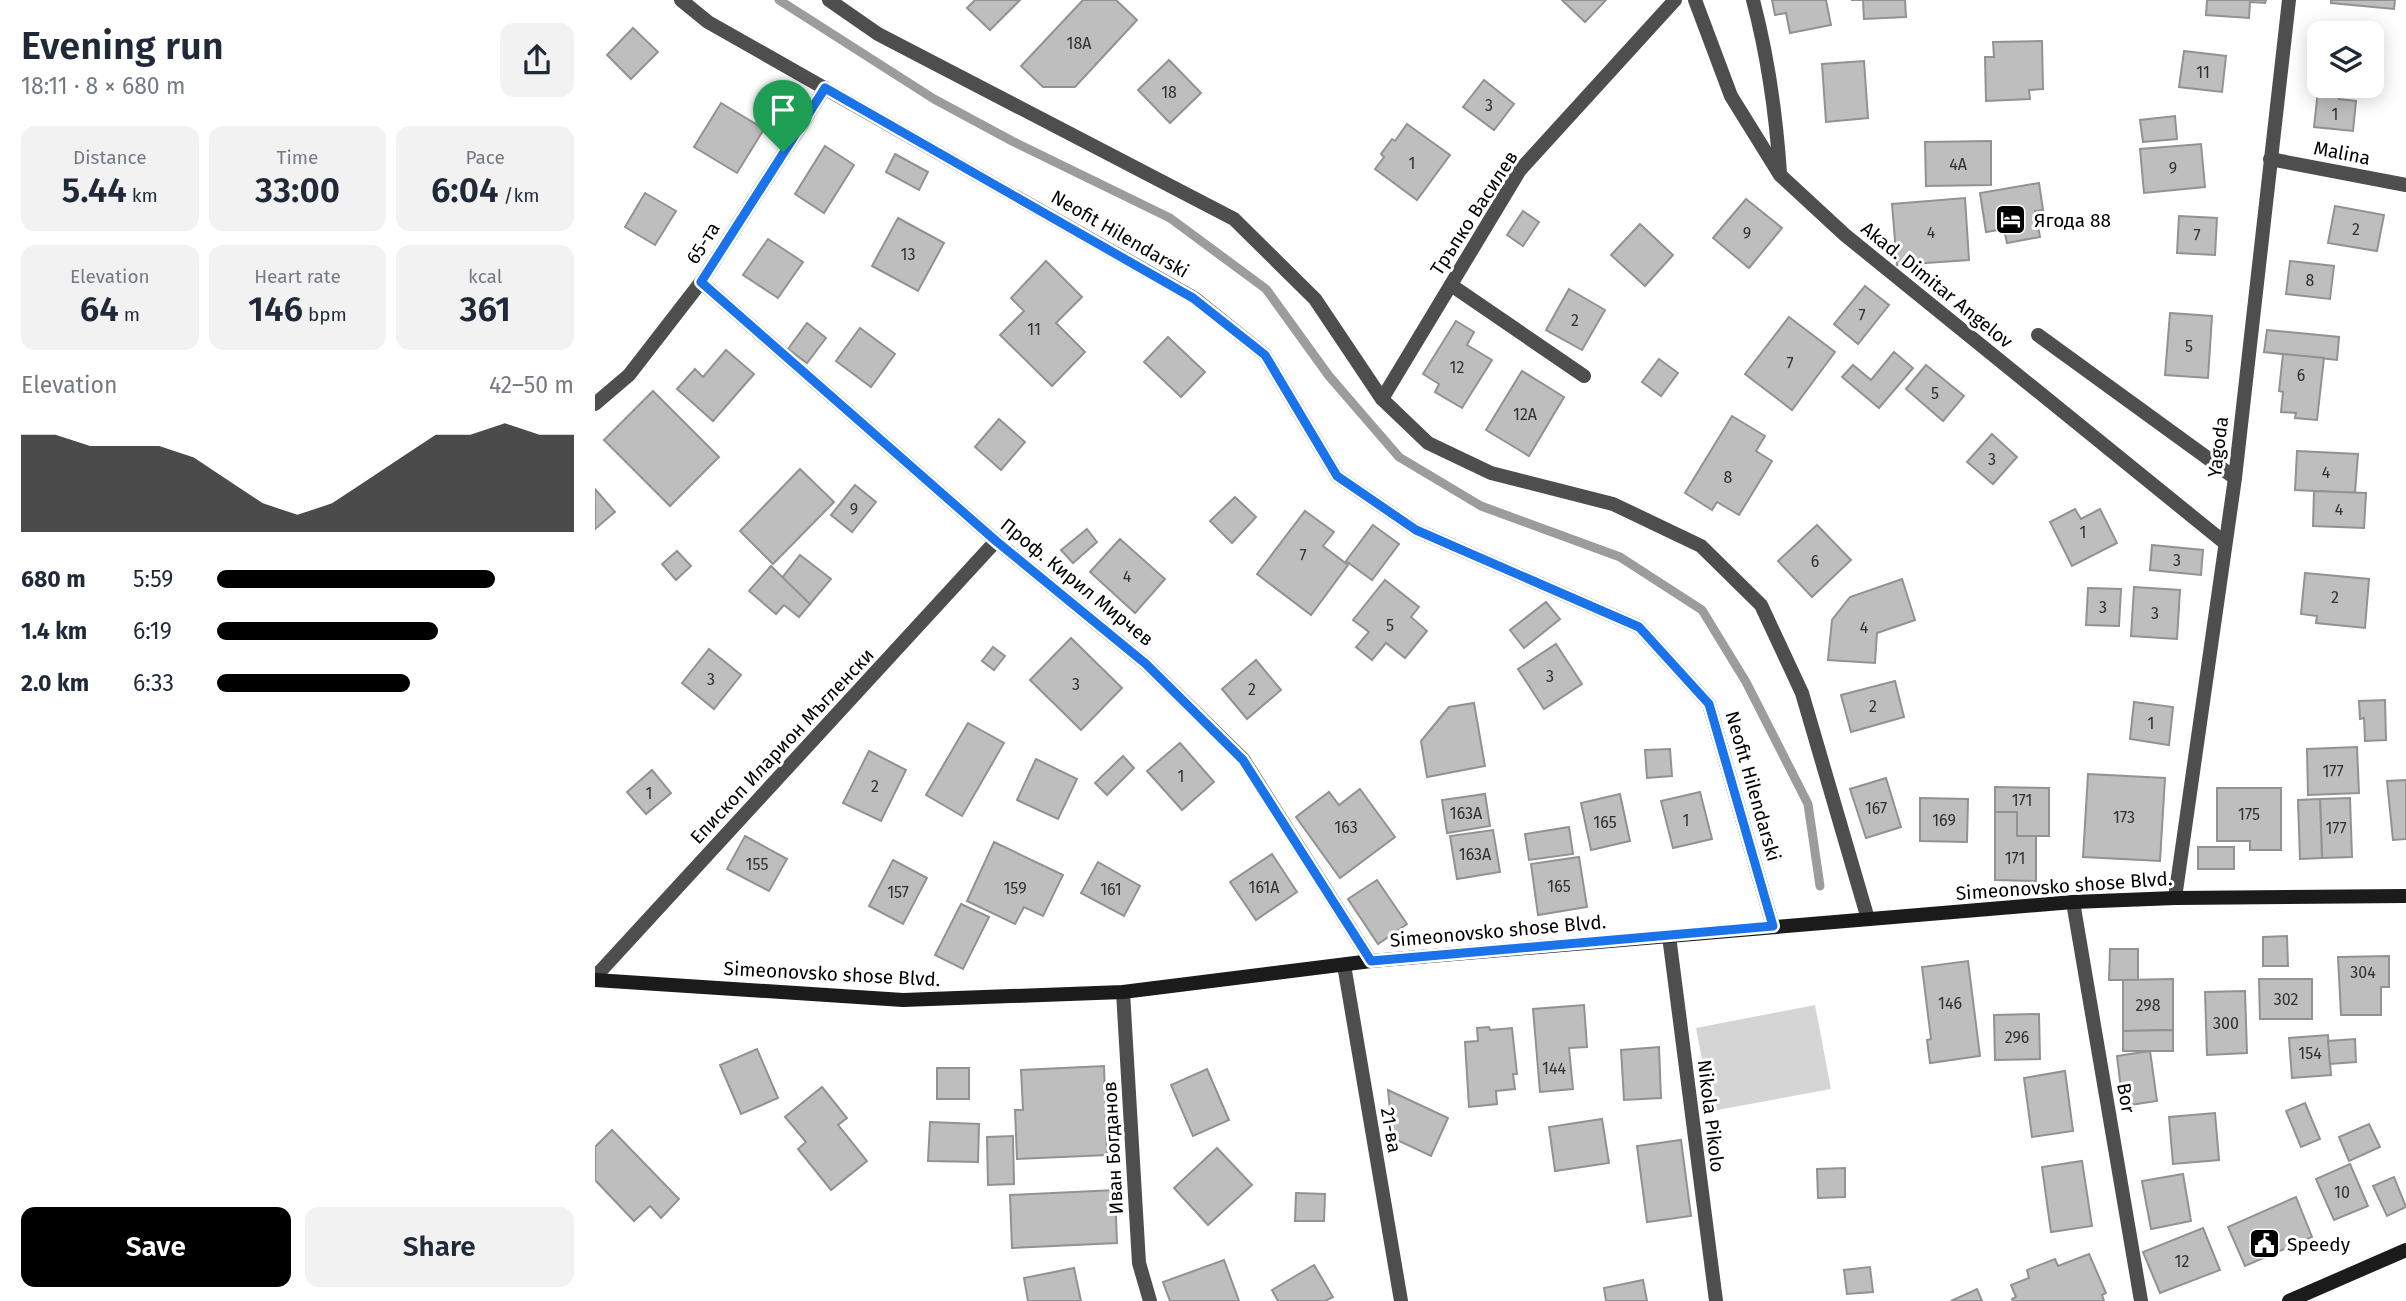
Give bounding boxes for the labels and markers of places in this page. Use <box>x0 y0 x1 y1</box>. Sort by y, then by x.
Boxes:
pin <box>753 80 813 152</box>
hotel icon: Ягода 88 <box>1994 203 2028 237</box>
place label: Ягода 88 <box>2034 209 2111 232</box>
public building icon: Speedy <box>2247 1227 2281 1261</box>
place label: Speedy <box>2287 1233 2351 1256</box>

